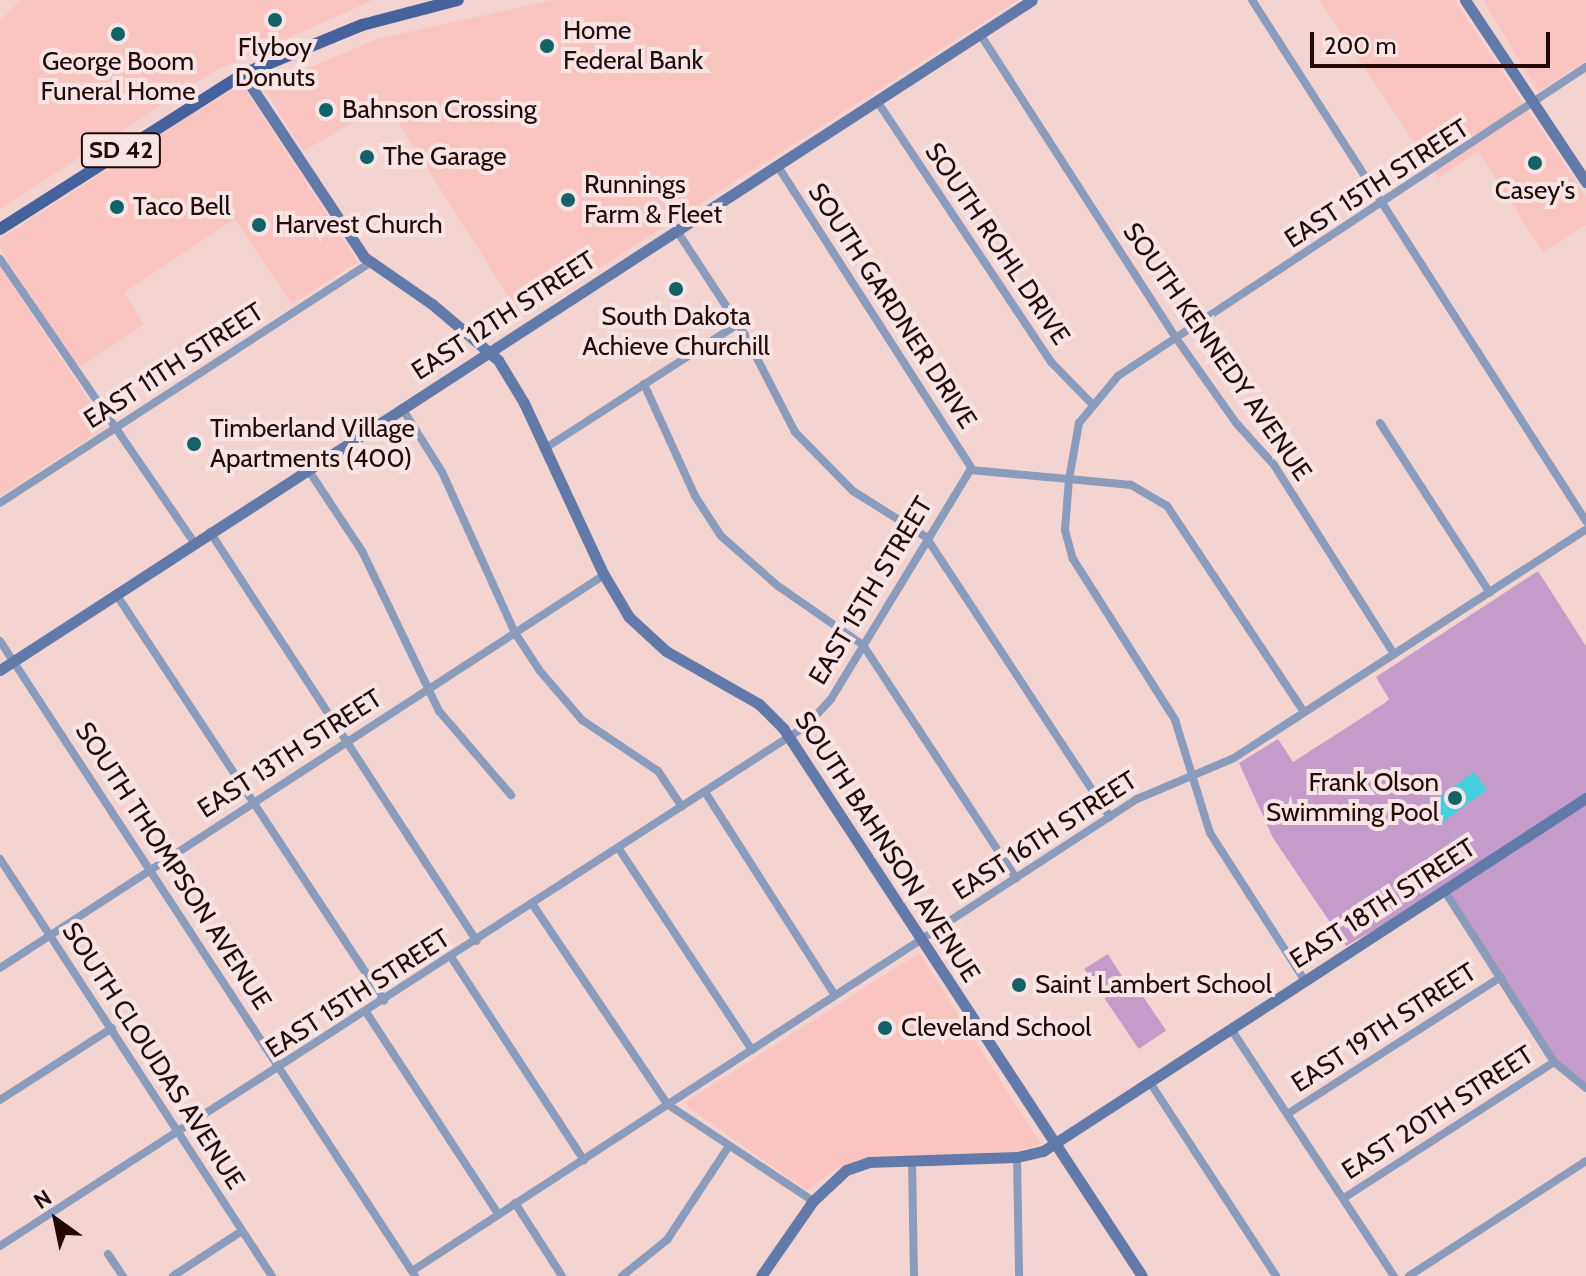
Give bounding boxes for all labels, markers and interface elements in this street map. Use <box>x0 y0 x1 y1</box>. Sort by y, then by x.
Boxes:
marker: Flyboy Donuts <box>266 11 284 29</box>
place label: Home Federal Bank <box>563 15 703 76</box>
scale bar <box>1314 16 1554 66</box>
marker: George Boom Funeral Home <box>109 25 127 43</box>
text: 200 m <box>1324 31 1397 60</box>
place label: Flyboy Donuts <box>235 32 315 94</box>
marker: Home Federal Bank <box>538 37 556 55</box>
place label: George Boom Funeral Home <box>41 46 195 108</box>
place label: Bahnson Crossing <box>342 94 537 126</box>
marker: Bahnson Crossing <box>317 101 335 119</box>
street label: EAST 15TH STREET <box>1279 113 1475 255</box>
road number: SD 42 <box>79 130 163 170</box>
street label: SOUTH ROHL DRIVE <box>918 137 1076 351</box>
place label: The Garage <box>383 141 507 173</box>
marker: The Garage <box>358 148 376 166</box>
marker: Casey's <box>1526 154 1544 172</box>
place label: Runnings Farm & Fleet <box>584 169 722 230</box>
place label: Casey's <box>1495 175 1575 207</box>
street label: SOUTH GARDNER DRIVE <box>801 178 983 434</box>
place label: Taco Bell <box>133 191 231 223</box>
marker: Runnings Farm & Fleet <box>559 191 577 209</box>
marker: Taco Bell <box>108 198 126 216</box>
place label: Harvest Church <box>275 209 443 241</box>
marker: Harvest Church <box>250 216 268 234</box>
street label: SOUTH KENNEDY AVENUE <box>1116 217 1318 487</box>
street label: EAST 12TH STREET <box>406 245 602 387</box>
marker: South Dakota Achieve Churchill <box>667 280 685 298</box>
street label: EAST 11TH STREET <box>78 296 270 436</box>
place label: South Dakota Achieve Churchill <box>582 301 770 362</box>
place label: Timberland Village Apartments (400) <box>210 413 415 474</box>
marker: Timberland Village Apartments (400) <box>185 435 203 453</box>
street label: EAST 15TH STREET <box>803 492 939 690</box>
street label: EAST 13TH STREET <box>192 683 388 825</box>
street label: SOUTH BAHNSON AVENUE <box>788 706 986 988</box>
street label: SOUTH THOMPSON AVENUE <box>68 717 278 1015</box>
street label: EAST 16TH STREET <box>947 765 1143 907</box>
place label: Frank Olson Swimming Pool <box>1266 767 1439 828</box>
marker: Frank Olson Swimming Pool <box>1446 789 1464 807</box>
street label: EAST 18TH STREET <box>1284 832 1482 976</box>
street label: SOUTH CLOUDAS AVENUE <box>55 917 251 1195</box>
street label: EAST 15TH STREET <box>260 923 456 1065</box>
street label: EAST 19TH STREET <box>1286 957 1482 1099</box>
place label: Saint Lambert School <box>1035 969 1272 1001</box>
marker: Saint Lambert School <box>1010 976 1028 994</box>
place label: Cleveland School <box>901 1012 1091 1044</box>
marker: Cleveland School <box>876 1019 894 1037</box>
street label: EAST 20TH STREET <box>1336 1039 1540 1187</box>
north arrow <box>16 1180 96 1260</box>
text: N <box>29 1184 57 1215</box>

